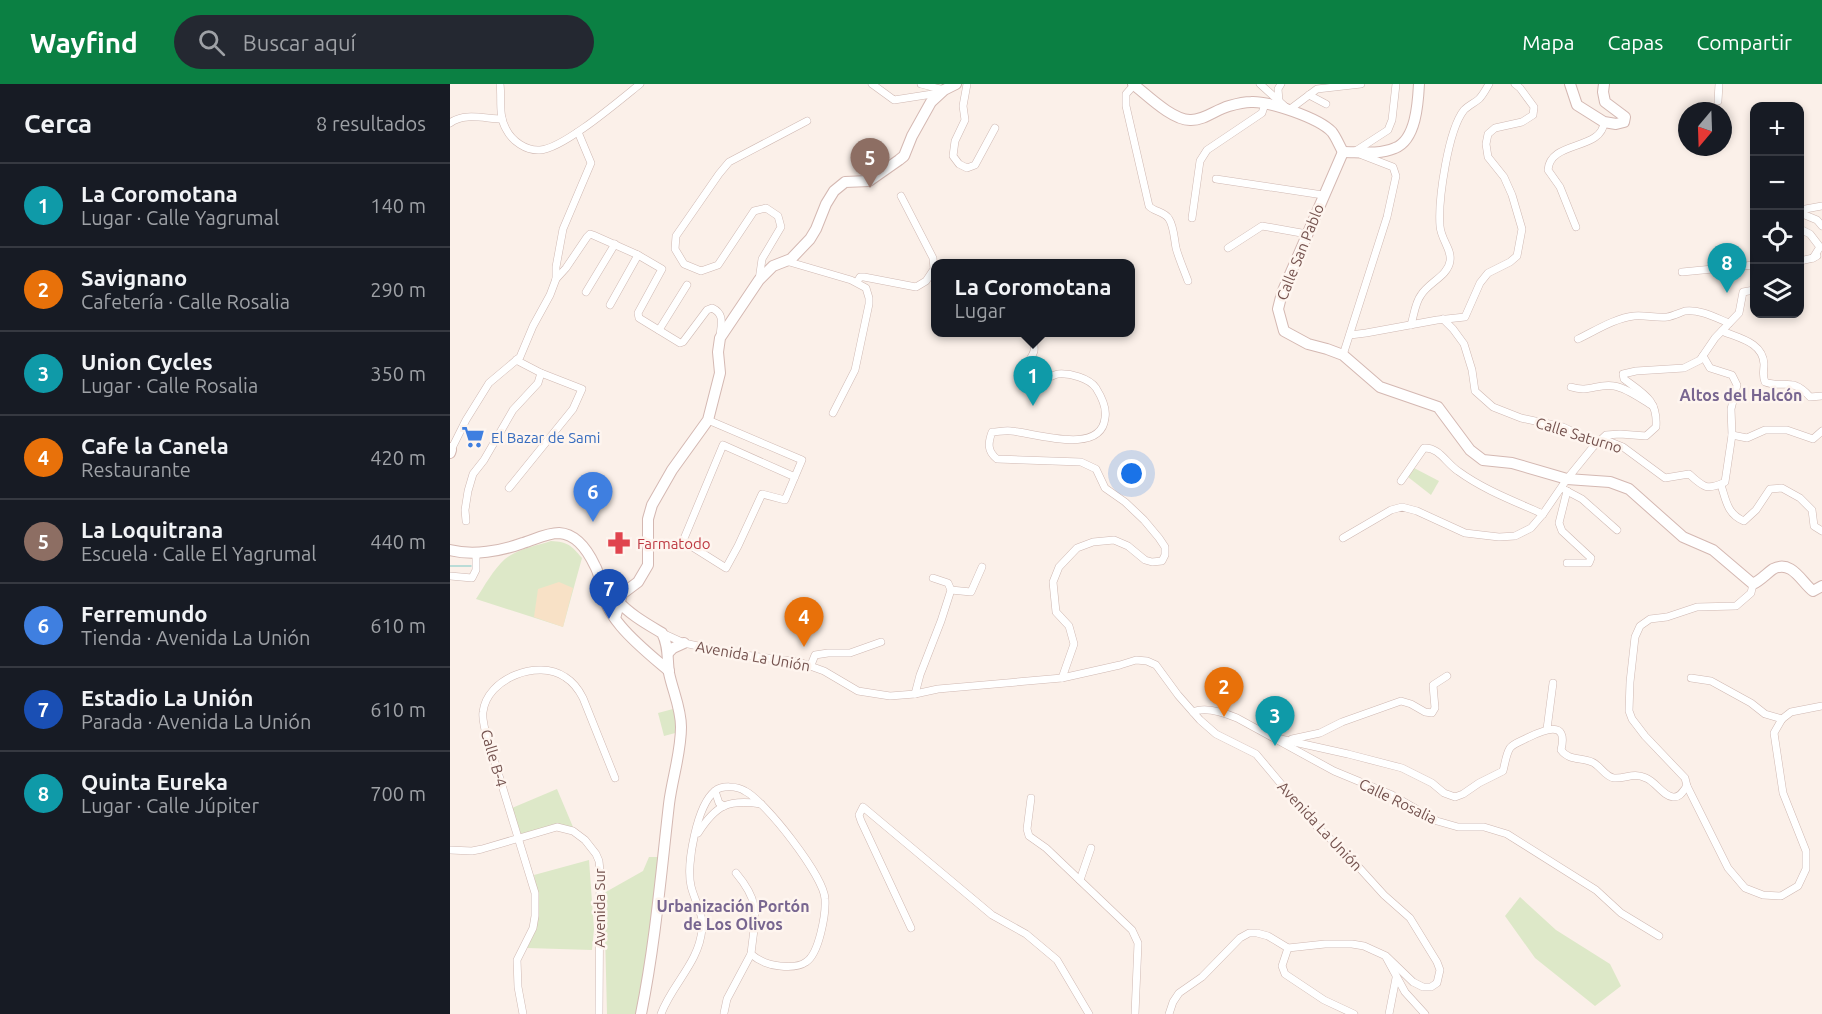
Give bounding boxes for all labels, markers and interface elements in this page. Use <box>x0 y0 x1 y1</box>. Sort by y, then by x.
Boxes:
search box <box>174 15 594 69</box>
icon: search <box>195 26 228 59</box>
text: Wayfind <box>30 27 138 58</box>
text: Buscar aquí <box>243 30 356 55</box>
text: Mapa <box>1522 30 1574 54</box>
text: Capas <box>1607 30 1663 54</box>
text: Compartir <box>1696 30 1792 54</box>
north arrow <box>1678 102 1732 156</box>
map controls <box>1750 102 1804 318</box>
button: + <box>1750 102 1804 156</box>
text: Cerca <box>24 109 92 138</box>
text: 8 resultados <box>316 112 426 135</box>
pin: 5 <box>850 138 890 188</box>
button: − <box>1750 156 1804 210</box>
text: La Coromotana <box>81 181 238 206</box>
text: 1 <box>38 194 49 217</box>
text: 140 m <box>370 194 426 217</box>
street label: Calle San Pablo <box>1273 201 1327 303</box>
text: Lugar · Calle Yagrumal <box>81 206 279 229</box>
button: locate <box>1750 210 1804 264</box>
pin: 8 <box>1708 244 1746 293</box>
popup <box>931 259 1135 337</box>
button: layers <box>1750 264 1804 318</box>
text: Savignano <box>81 265 187 290</box>
text: La Coromotana <box>955 274 1111 299</box>
text: 2 <box>38 278 49 301</box>
text: 290 m <box>370 278 426 301</box>
text: Cafetería · Calle Rosalia <box>81 290 290 313</box>
text: Lugar <box>955 299 1006 322</box>
text: Union Cycles <box>81 349 213 374</box>
pin: 1 <box>1014 356 1052 406</box>
text: 3 <box>38 362 49 385</box>
text: 350 m <box>370 362 426 385</box>
text: Lugar · Calle Rosalia <box>81 374 258 397</box>
district label: Altos del Halcón <box>1680 386 1802 404</box>
street label: Calle Saturno <box>1534 414 1624 456</box>
supermarket icon: El Bazar de Sami <box>460 424 486 450</box>
place label: El Bazar de Sami <box>491 429 600 446</box>
text: Cafe la Canela <box>81 433 229 458</box>
text: 4 <box>38 446 49 469</box>
text: 420 m <box>370 446 426 469</box>
text: Restaurante <box>81 458 191 481</box>
your location <box>1117 459 1146 488</box>
pin: 6 <box>574 472 612 522</box>
text: La Loquitrana <box>81 517 223 542</box>
text: 5 <box>38 530 49 553</box>
text: 440 m <box>370 530 426 553</box>
pharmacy icon: Farmatodo <box>606 530 632 556</box>
place label: Farmatodo <box>637 535 711 552</box>
text: Escuela · Calle El Yagrumal <box>81 542 316 565</box>
pin: 7 <box>590 570 628 619</box>
pin: 4 <box>784 598 824 647</box>
text: Ferremundo <box>81 601 208 626</box>
text: 6 <box>38 614 49 637</box>
text: 610 m <box>370 614 426 637</box>
text: Tienda · Avenida La Unión <box>81 626 310 649</box>
street label: Avenida La Unión <box>694 638 812 674</box>
pin: 2 <box>1204 668 1244 717</box>
text: Estadio La Unión <box>81 685 253 710</box>
pin: 3 <box>1256 696 1294 746</box>
text: 7 <box>38 698 49 721</box>
text: 610 m <box>370 698 426 721</box>
text: Parada · Avenida La Unión <box>81 710 311 733</box>
street label: Calle B-4 <box>478 727 510 789</box>
text: Quinta Eureka <box>81 769 228 794</box>
street label: Calle Rosalia <box>1356 775 1440 827</box>
street label: Avenida La Unión <box>1274 778 1366 874</box>
text: 8 <box>38 782 49 805</box>
text: 700 m <box>370 782 426 805</box>
text: Lugar · Calle Júpiter <box>81 794 259 817</box>
street label: Avenida Sur <box>591 868 608 948</box>
district label: Urbanización Portón de Los Olivos <box>656 897 810 933</box>

